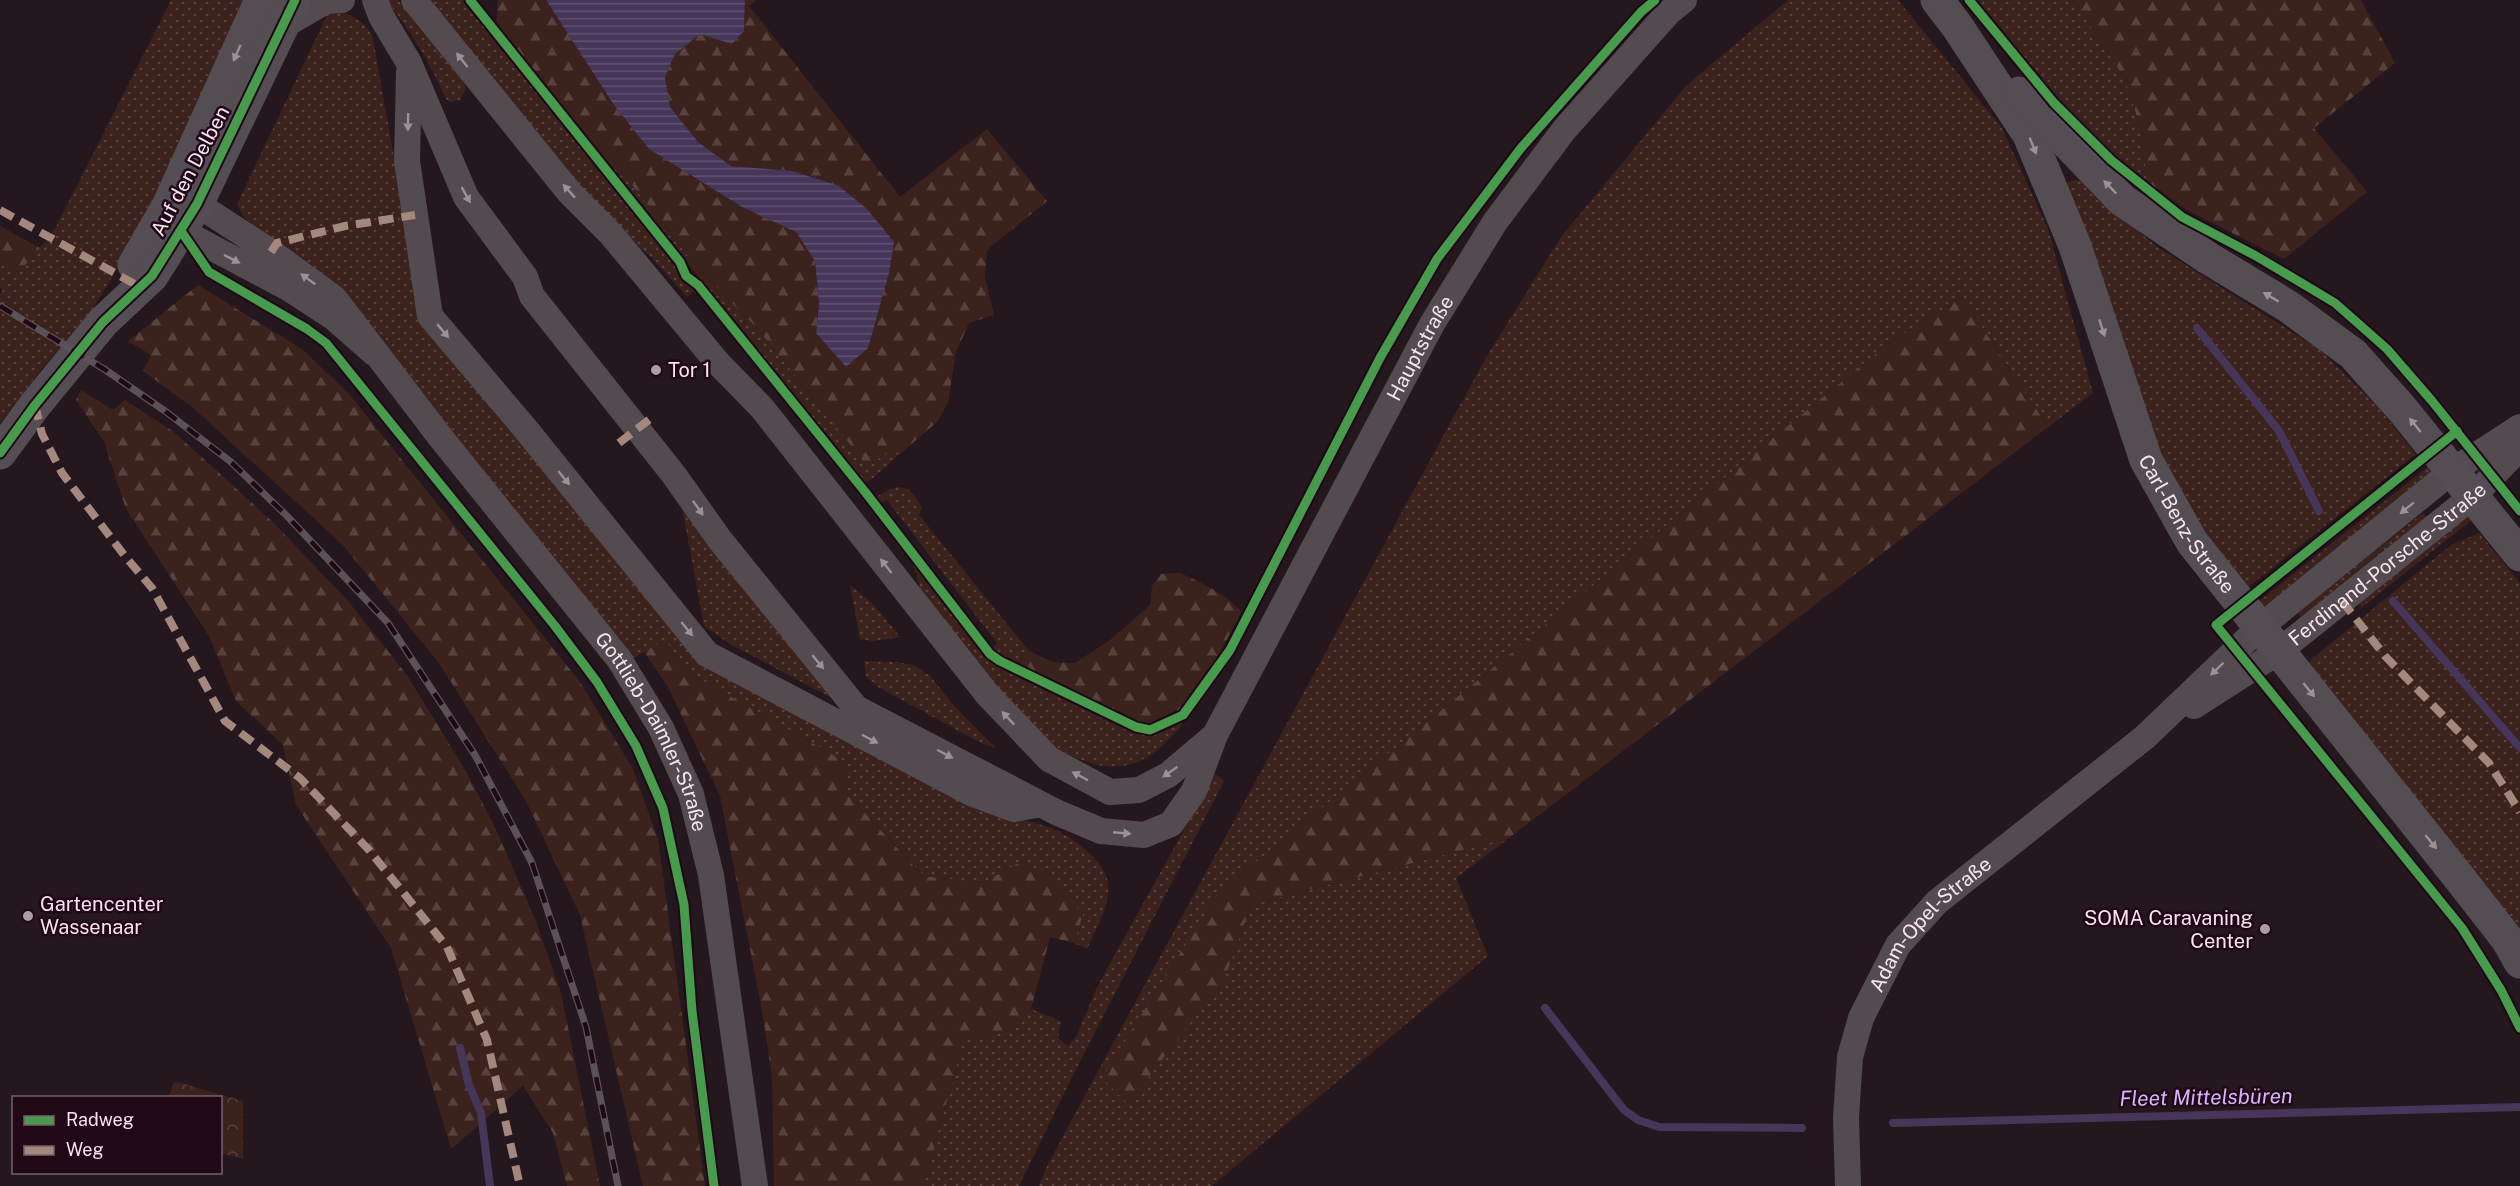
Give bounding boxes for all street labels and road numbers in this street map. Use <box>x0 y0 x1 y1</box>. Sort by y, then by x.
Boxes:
street label: Auf den Delben <box>146 102 234 240</box>
street label: Hauptstraße <box>1382 291 1459 405</box>
street label: Carl-Benz-Straße <box>2133 450 2240 598</box>
street label: Ferdinand-Porsche-Straße <box>2284 478 2491 651</box>
street label: Gottlieb-Daimler-Straße <box>590 627 712 834</box>
street label: Adam-Opel-Straße <box>1864 852 1996 996</box>

